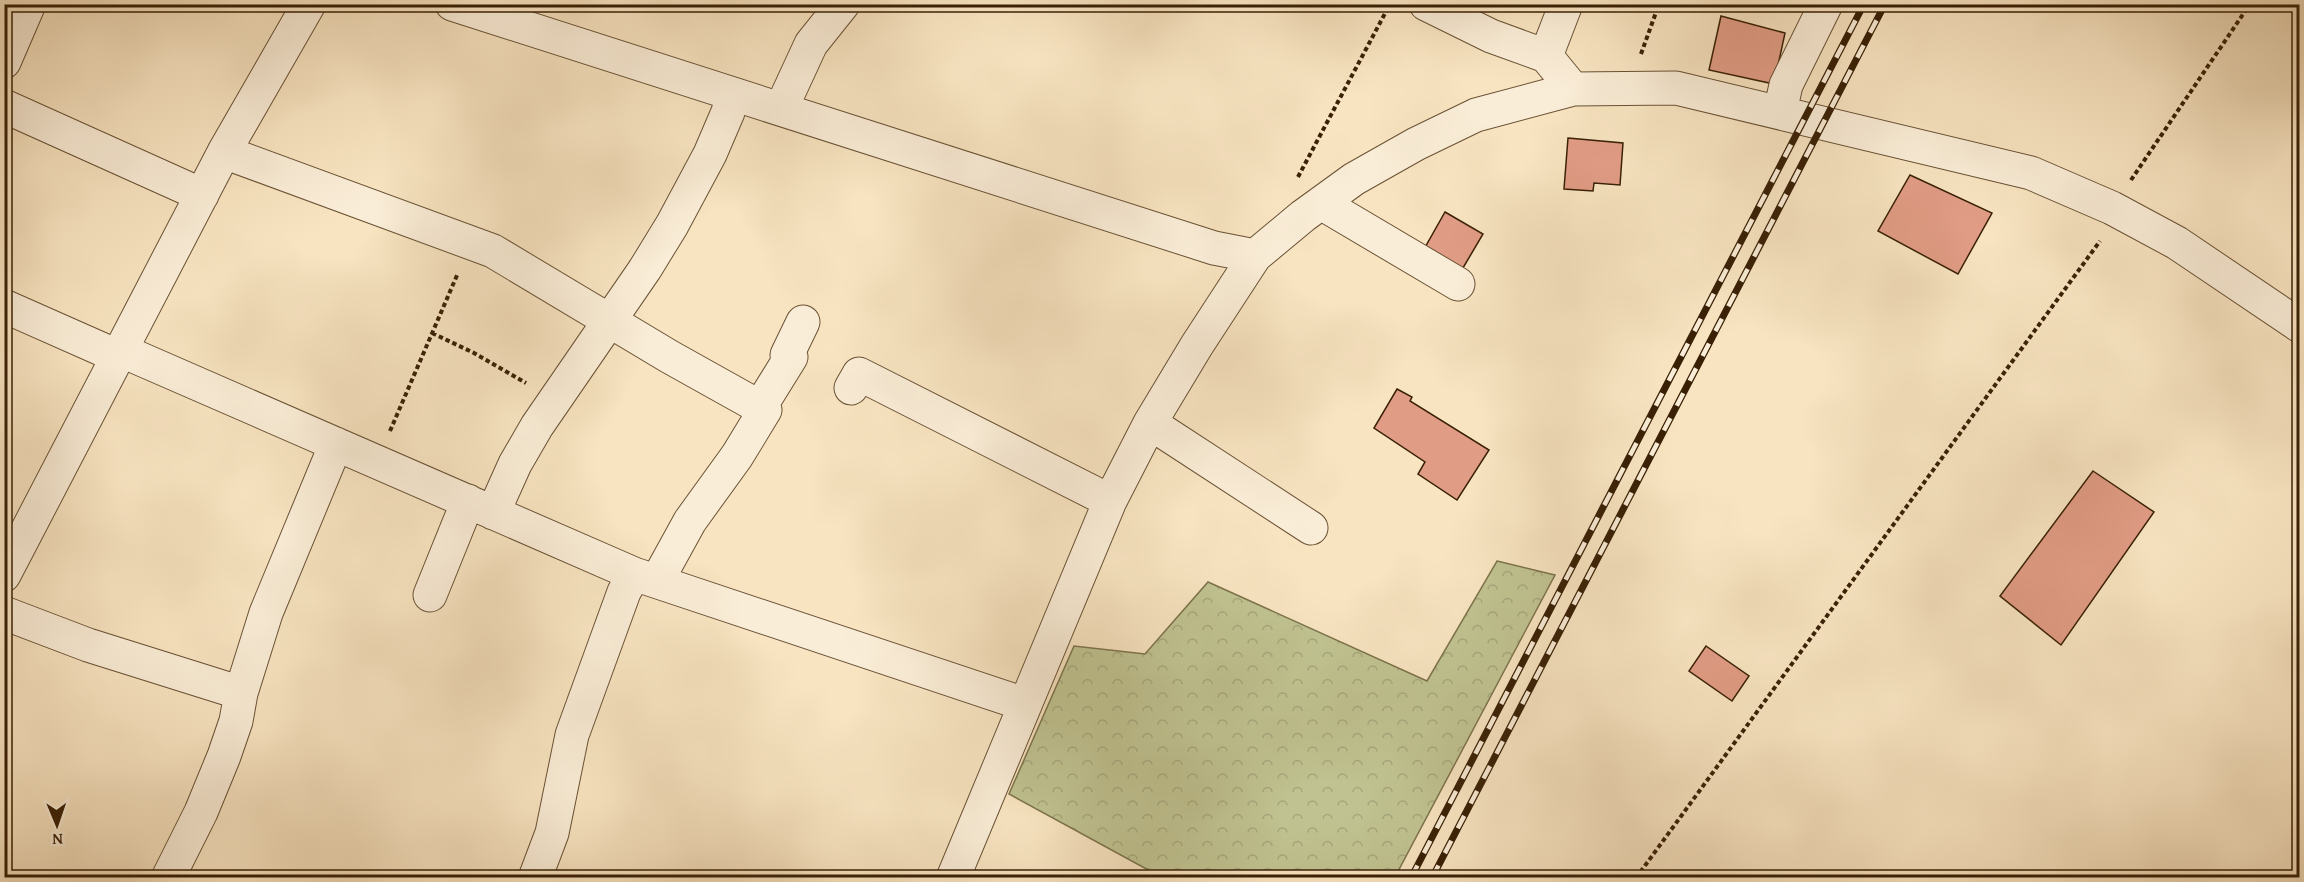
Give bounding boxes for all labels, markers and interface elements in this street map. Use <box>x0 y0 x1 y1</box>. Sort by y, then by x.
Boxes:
north arrow <box>27 795 87 855</box>
text: N <box>51 828 63 852</box>

